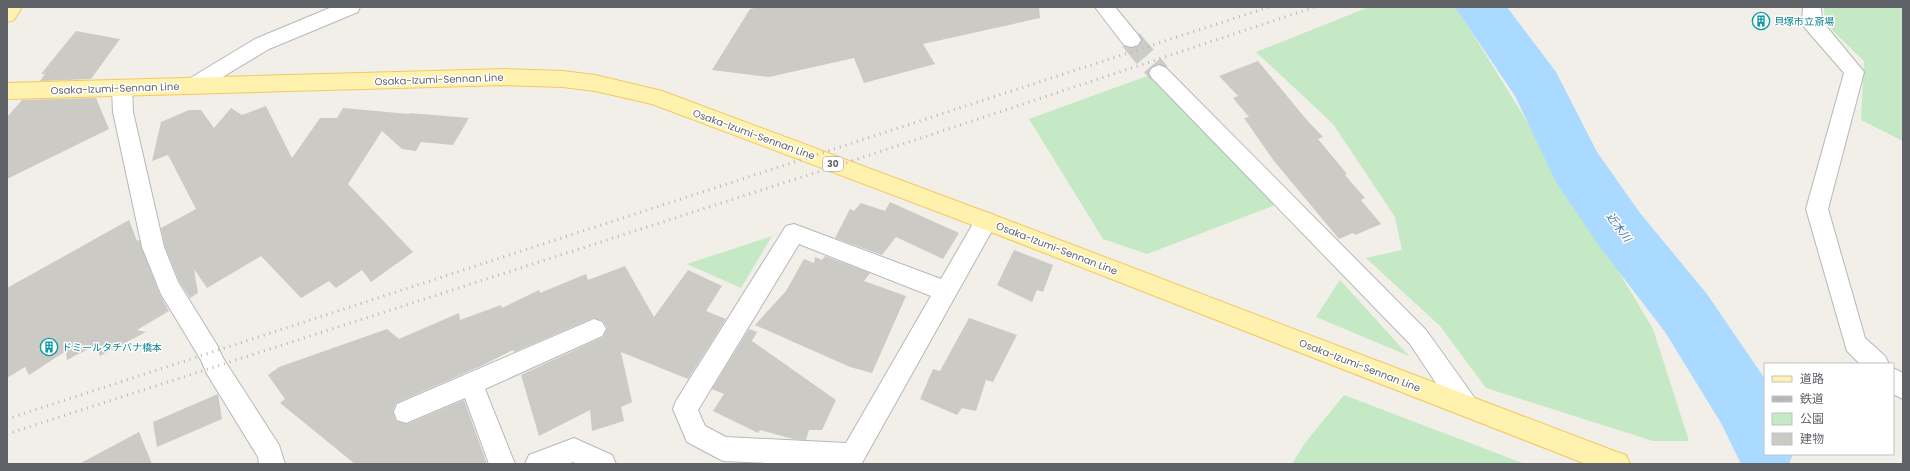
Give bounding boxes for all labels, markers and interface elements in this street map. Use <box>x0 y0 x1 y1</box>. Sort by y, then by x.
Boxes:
building icon: 貝塚市立斎場 <box>1751 11 1771 31</box>
place label: 貝塚市立斎場 <box>1774 14 1834 29</box>
street label: Osaka-Izumi-Sennan Line <box>374 70 504 89</box>
street label: Osaka-Izumi-Sennan Line <box>50 79 180 98</box>
street label: Osaka-Izumi-Sennan Line <box>691 105 817 164</box>
road number: 30 <box>823 157 843 171</box>
water label: 近木川 <box>1603 209 1636 246</box>
street label: Osaka-Izumi-Sennan Line <box>994 218 1120 279</box>
street label: Osaka-Izumi-Sennan Line <box>1297 335 1423 396</box>
building icon: ドミールタチバナ橋本 <box>39 337 59 357</box>
place label: ドミールタチバナ橋本 <box>62 340 162 355</box>
legend <box>1764 363 1894 455</box>
text: 道路 <box>1800 370 1824 387</box>
text: 鉄道 <box>1800 390 1824 407</box>
text: 公園 <box>1800 410 1824 427</box>
text: 建物 <box>1800 430 1824 447</box>

